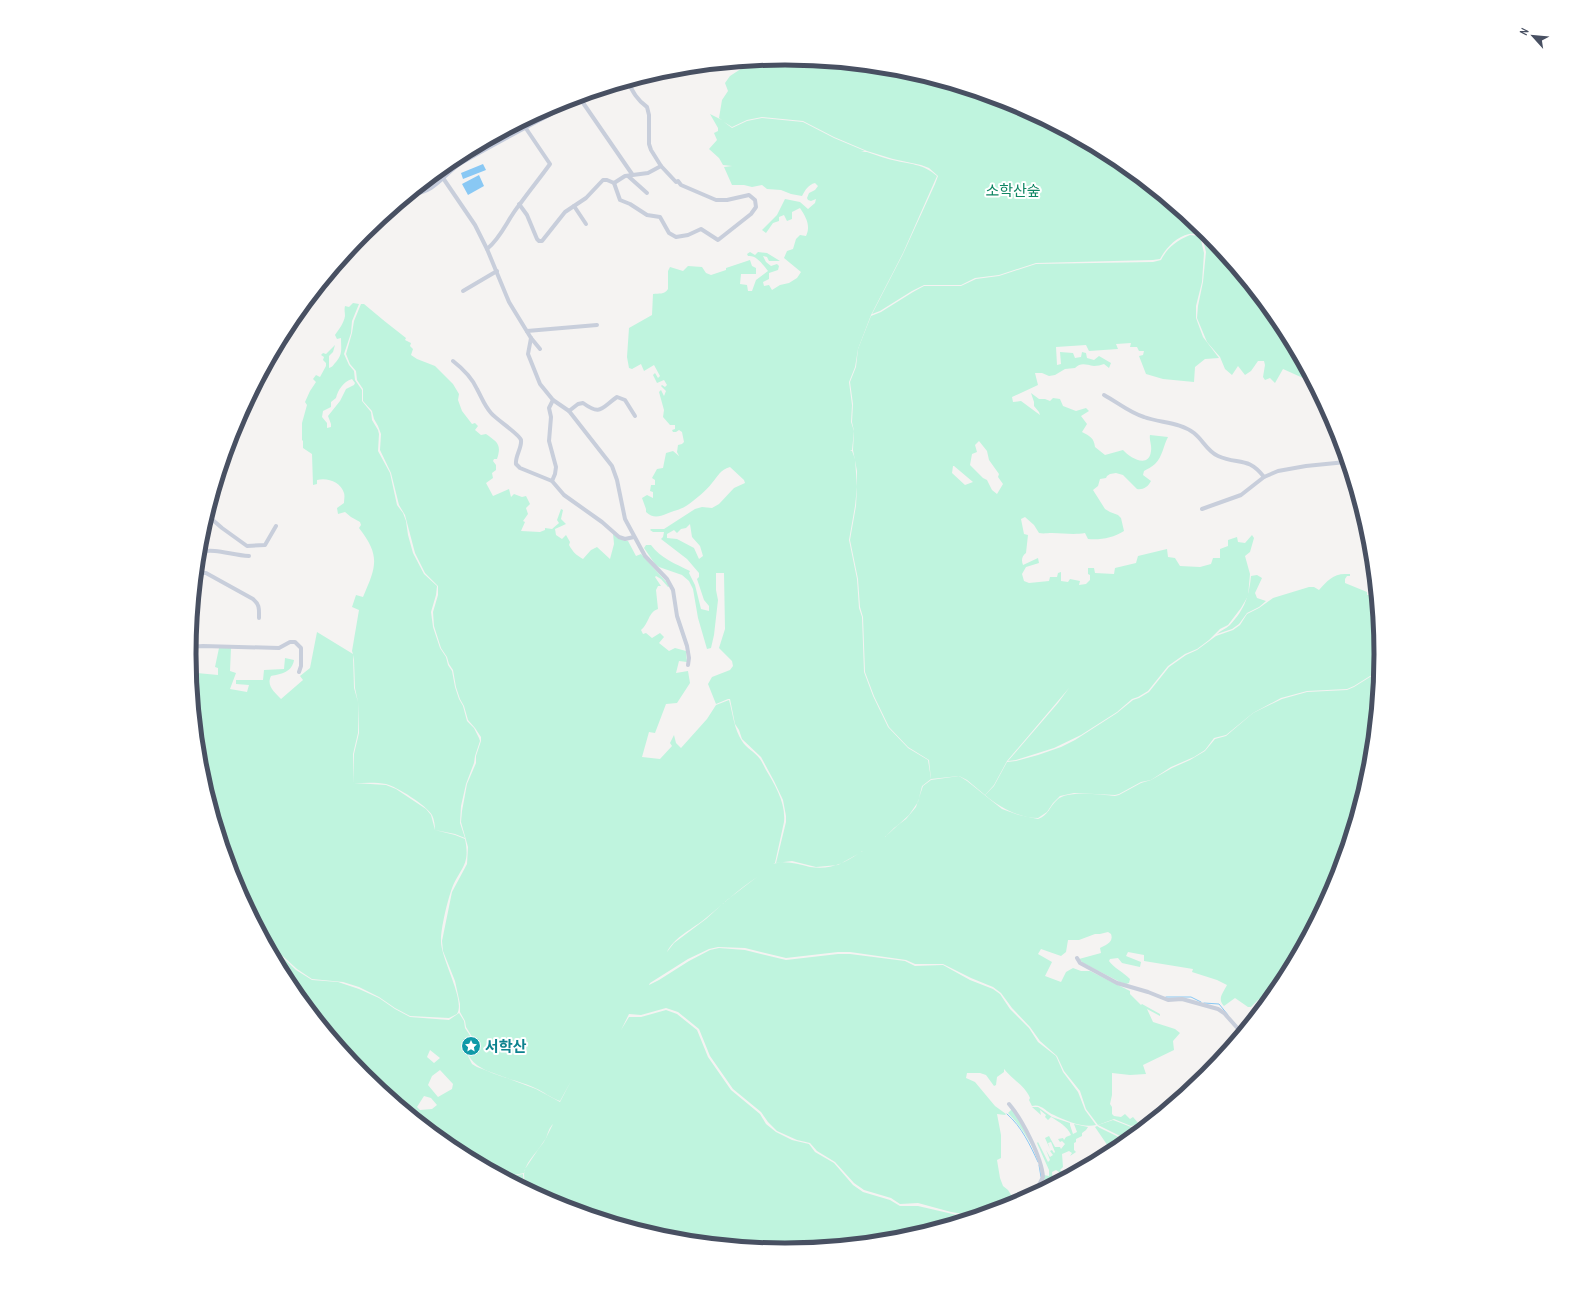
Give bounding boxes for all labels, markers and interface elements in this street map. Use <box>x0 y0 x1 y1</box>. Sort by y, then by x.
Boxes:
north arrow <box>1513 16 1553 56</box>
text: N <box>1517 26 1532 37</box>
park label: 소학산숲 <box>985 181 1041 200</box>
place icon: 서학산 <box>460 1035 482 1057</box>
place label: 서학산 <box>485 1037 527 1056</box>

